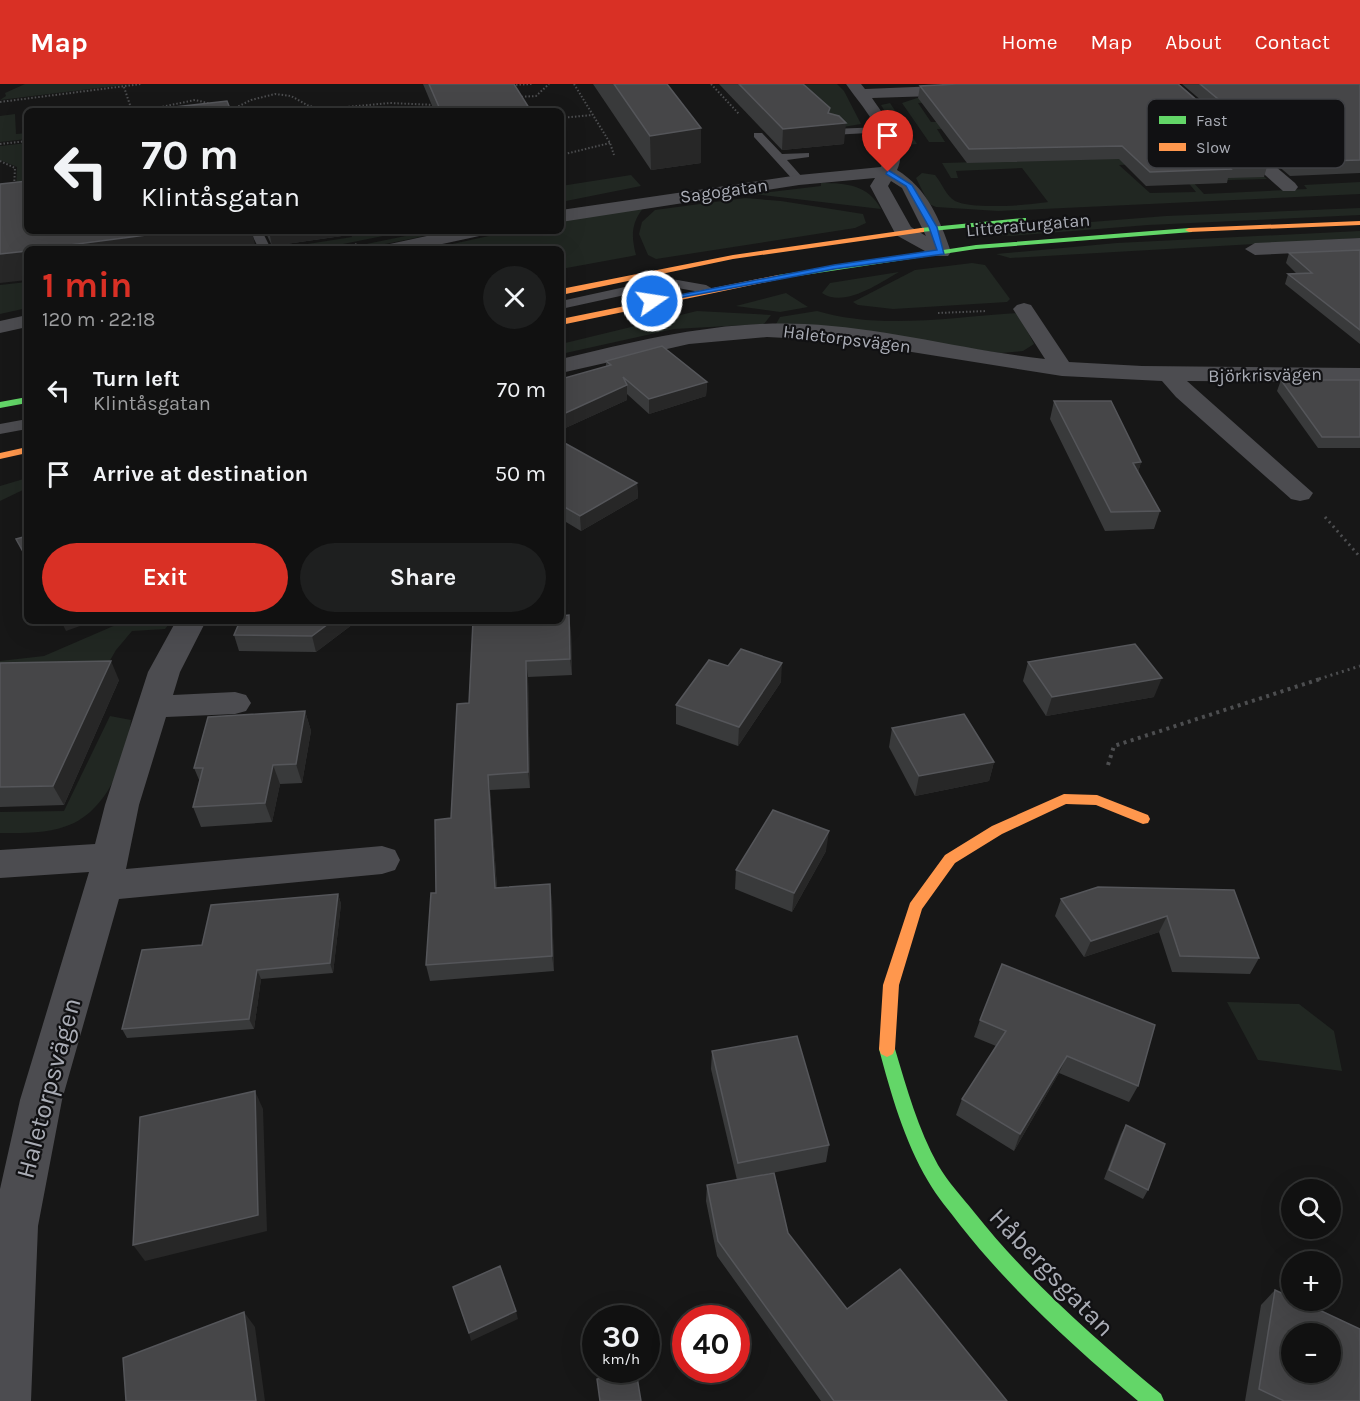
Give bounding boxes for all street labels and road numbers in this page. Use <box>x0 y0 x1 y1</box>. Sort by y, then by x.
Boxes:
street label: Sagogatan <box>679 174 769 208</box>
street label: Litteraturgatan <box>965 209 1091 241</box>
street label: Haletorpsvägen <box>782 320 912 358</box>
street label: Björkrisvägen <box>1208 363 1322 387</box>
street label: Haletorpsvägen <box>9 994 87 1182</box>
street label: Håbergsgatan <box>983 1202 1121 1343</box>

